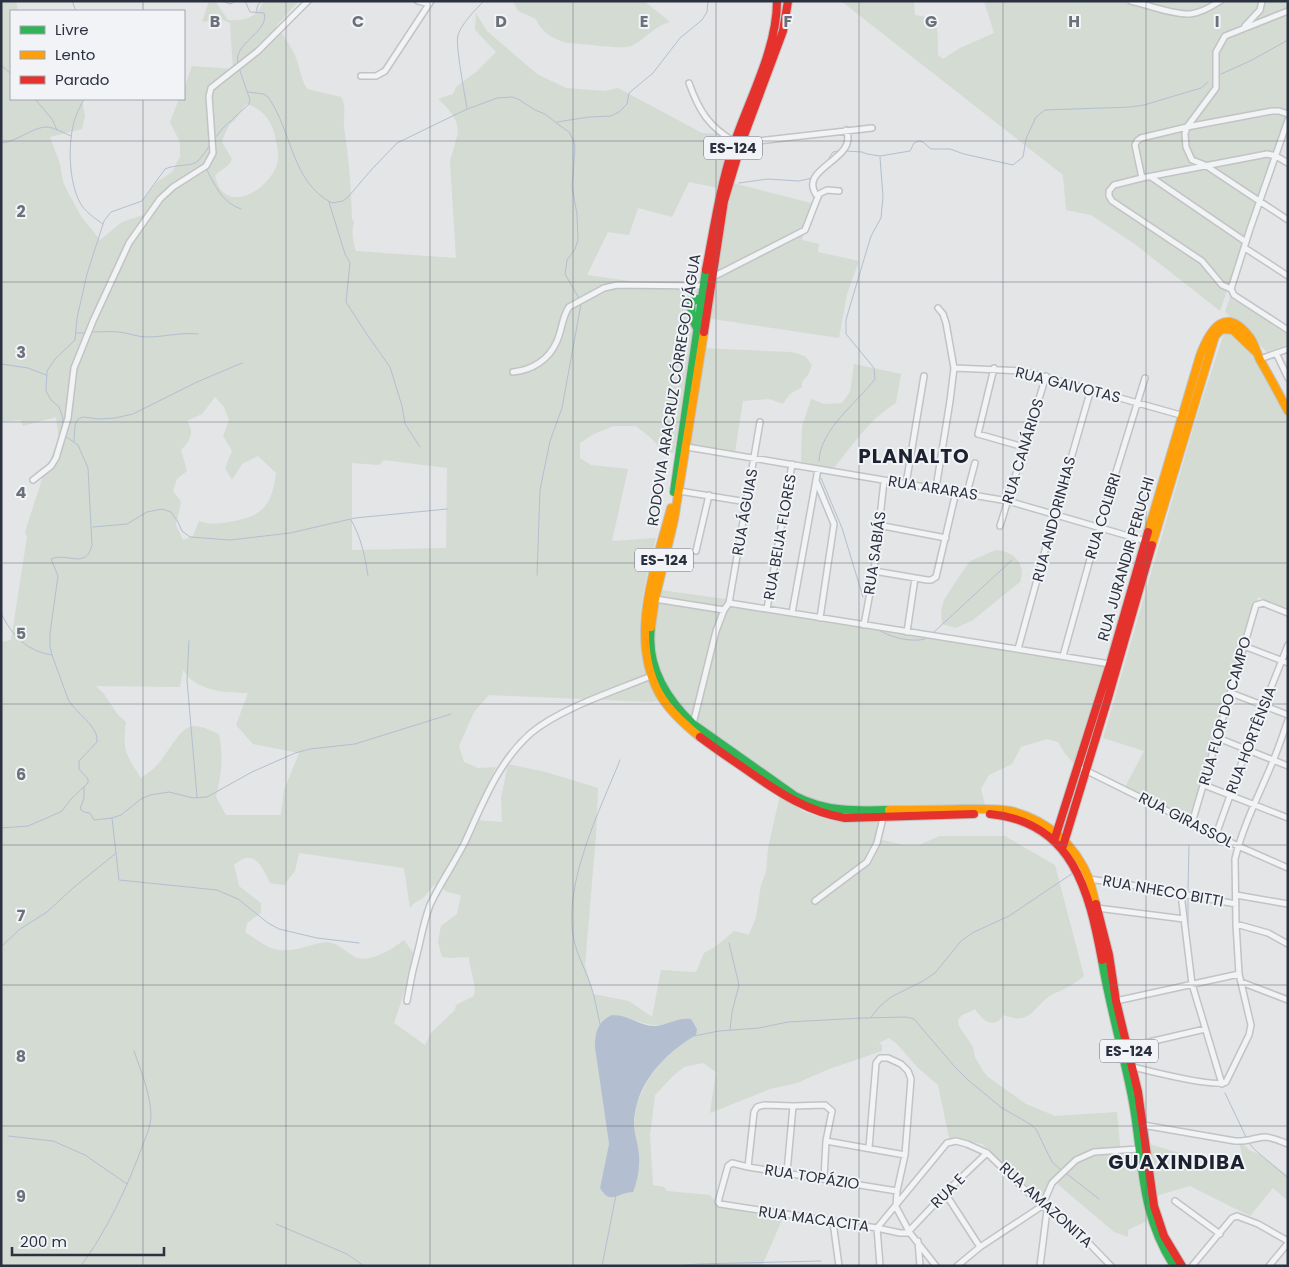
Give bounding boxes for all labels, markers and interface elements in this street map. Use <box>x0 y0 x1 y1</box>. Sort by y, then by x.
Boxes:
legend <box>10 10 185 100</box>
text: B <box>210 10 220 33</box>
text: C <box>352 10 364 33</box>
text: D <box>495 10 507 33</box>
text: E <box>640 10 648 33</box>
text: F <box>784 10 793 33</box>
text: G <box>925 10 937 33</box>
text: H <box>1068 10 1080 33</box>
text: I <box>1215 10 1219 33</box>
text: Livre <box>55 19 88 40</box>
text: Lento <box>55 44 95 65</box>
text: Parado <box>55 69 109 90</box>
road number: ES-124 <box>704 136 762 160</box>
text: 2 <box>16 200 26 223</box>
street label: RODOVIA ARACRUZ CÓRREGO D'ÁGUA <box>642 252 705 528</box>
text: 3 <box>16 341 26 364</box>
street label: RUA GAIVOTAS <box>1013 361 1123 408</box>
street label: RUA CANÁRIOS <box>997 396 1049 506</box>
district label: PLANALTO <box>858 442 970 470</box>
street label: RUA ANDORINHAS <box>1027 454 1080 584</box>
street label: RUA ÁGUIAS <box>727 467 762 557</box>
street label: RUA ARARAS <box>887 470 980 505</box>
street label: RUA COLIBRI <box>1079 470 1126 561</box>
street label: RUA BEIJA FLORES <box>758 472 801 602</box>
street label: RUA JURANDIR PERUCHI <box>1092 474 1159 643</box>
text: 4 <box>16 481 27 504</box>
street label: RUA SABIÁS <box>858 510 891 596</box>
road number: ES-124 <box>635 548 693 572</box>
text: 5 <box>16 622 26 645</box>
street label: RUA FLOR DO CAMPO <box>1193 634 1256 788</box>
street label: RUA HORTÊNSIA <box>1220 683 1281 797</box>
text: 6 <box>16 763 26 786</box>
street label: RUA GIRASSOL <box>1135 787 1238 853</box>
street label: RUA NHECO BITTI <box>1101 870 1225 911</box>
text: 7 <box>17 904 26 927</box>
road number: ES-124 <box>1100 1040 1158 1062</box>
text: 8 <box>16 1045 26 1068</box>
district label: GUAXINDIBA <box>1108 1148 1246 1176</box>
street label: RUA AMAZONITA <box>995 1157 1098 1252</box>
street label: RUA TOPÁZIO <box>763 1159 861 1194</box>
street label: RUA E <box>926 1169 970 1213</box>
text: 9 <box>16 1185 26 1208</box>
street label: RUA MACACITA <box>757 1200 871 1237</box>
scale bar <box>12 1224 165 1256</box>
text: 200 m <box>20 1231 67 1252</box>

